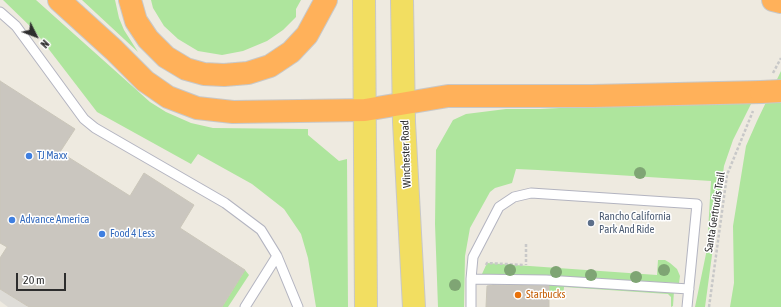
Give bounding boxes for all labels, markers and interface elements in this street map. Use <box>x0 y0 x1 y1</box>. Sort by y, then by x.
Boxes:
north arrow <box>16 16 56 56</box>
text: N <box>38 38 52 50</box>
street label: Winchester Road <box>398 120 414 188</box>
place label: TJ Maxx <box>37 149 68 163</box>
marker: TJ Maxx <box>24 151 34 161</box>
street label: Santa Gertrudis Trail <box>702 171 728 253</box>
place label: Rancho California Park And Ride <box>599 210 671 236</box>
place label: Advance America <box>20 213 89 227</box>
marker: Advance America <box>7 215 17 225</box>
marker: Rancho California Park And Ride <box>586 218 596 228</box>
place label: Food 4 Less <box>110 227 155 241</box>
marker: Food 4 Less <box>97 229 107 239</box>
scale bar <box>18 265 68 291</box>
text: 20 m <box>23 273 45 287</box>
place label: Starbucks <box>526 288 565 302</box>
marker: Starbucks <box>513 290 523 300</box>

